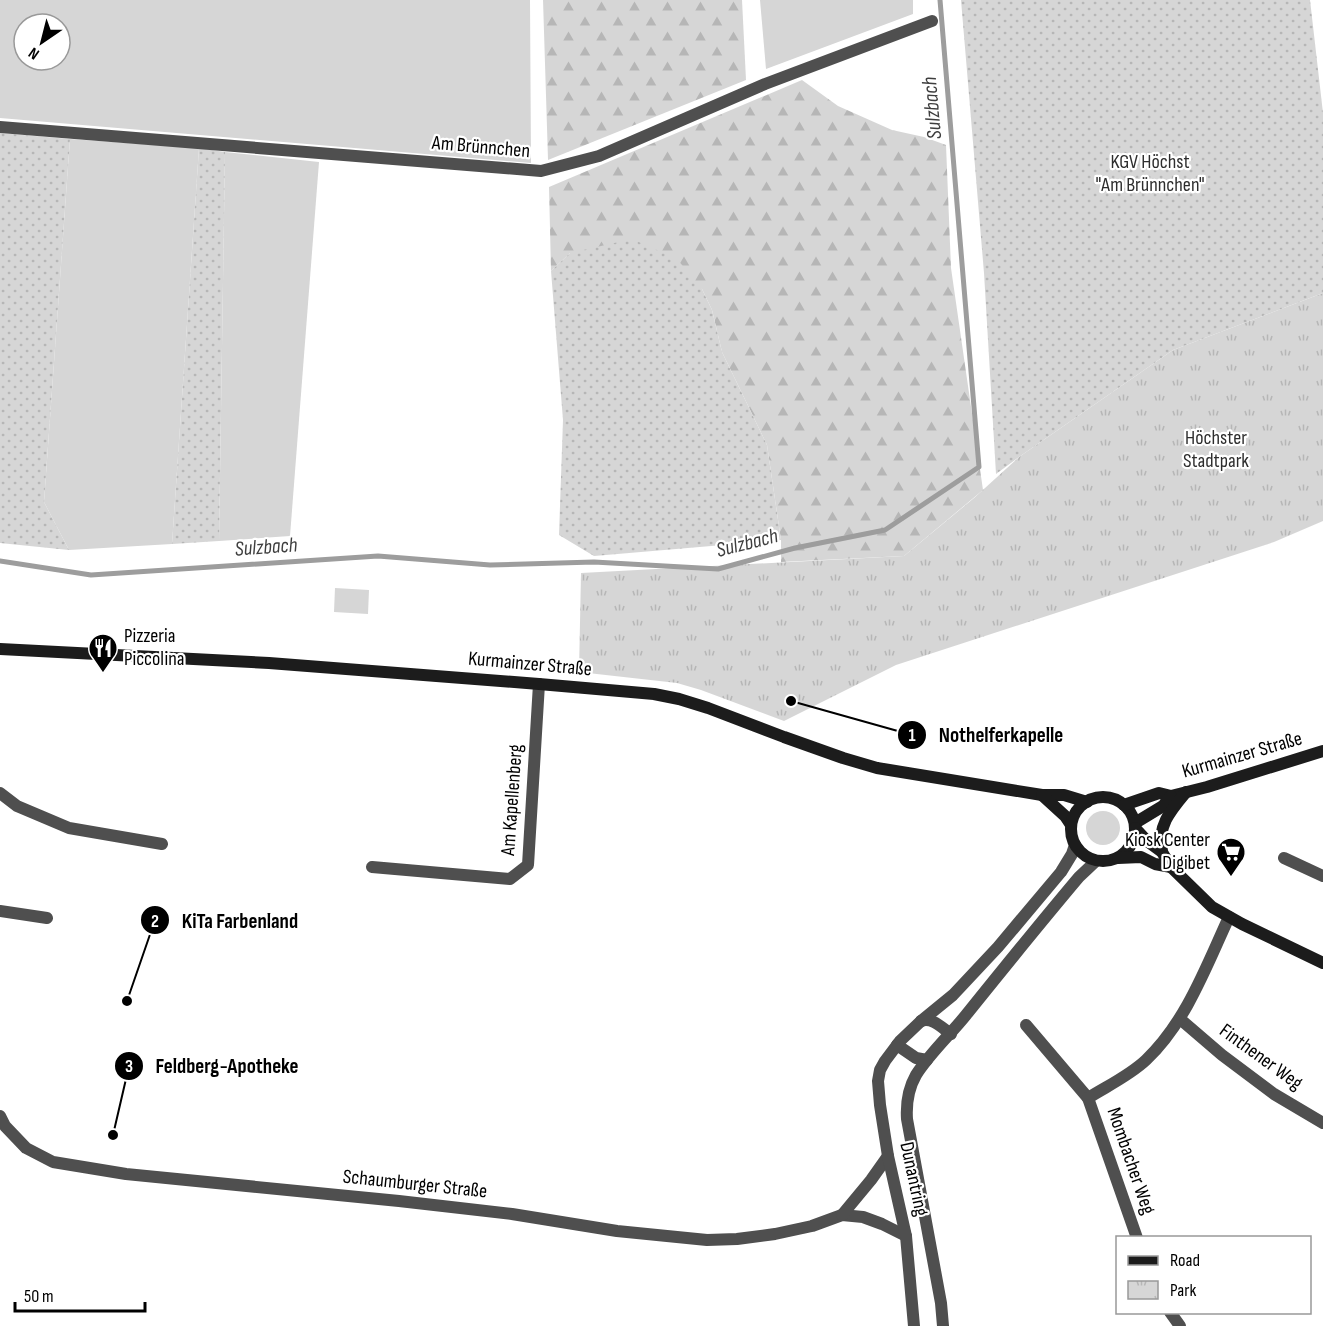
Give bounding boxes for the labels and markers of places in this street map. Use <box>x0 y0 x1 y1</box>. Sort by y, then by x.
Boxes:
place label: Pizzeria Piccolina <box>124 624 184 671</box>
restaurant icon: Pizzeria Piccolina <box>87 632 119 674</box>
callout: Nothelferkapelle <box>897 715 1075 754</box>
place label: Kiosk Center Digibet <box>1125 828 1210 875</box>
supermarket icon: Kiosk Center Digibet <box>1215 836 1247 878</box>
callout: KiTa Farbenland <box>140 901 310 940</box>
callout: Feldberg-Apotheke <box>114 1046 311 1085</box>

